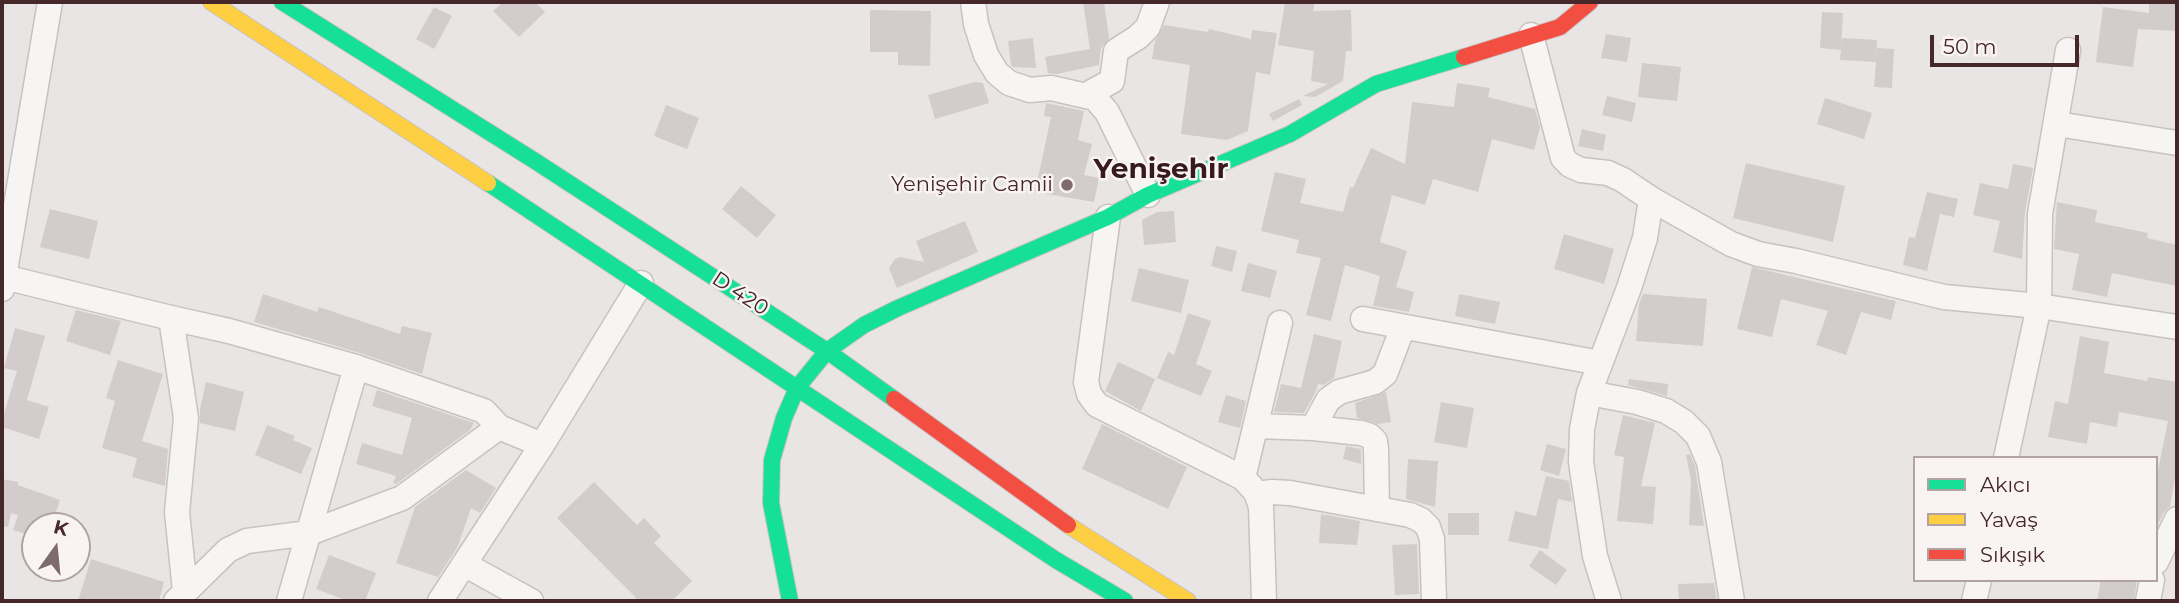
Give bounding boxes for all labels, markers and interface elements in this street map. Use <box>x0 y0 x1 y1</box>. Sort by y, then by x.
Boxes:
scale bar <box>1934 21 2083 65</box>
text: 50 m <box>1943 34 1997 59</box>
district label: Yenişehir <box>1093 153 1229 187</box>
place label: Yenişehir Camii <box>891 172 1053 198</box>
marker: Yenişehir Camii <box>1059 177 1075 193</box>
street label: D 420 <box>707 266 773 322</box>
legend <box>1913 456 2158 582</box>
text: Akıcı <box>1980 472 2031 497</box>
text: Yavaş <box>1980 507 2038 532</box>
north arrow <box>21 512 91 582</box>
text: K <box>51 515 71 541</box>
text: Sıkışık <box>1980 542 2045 567</box>

